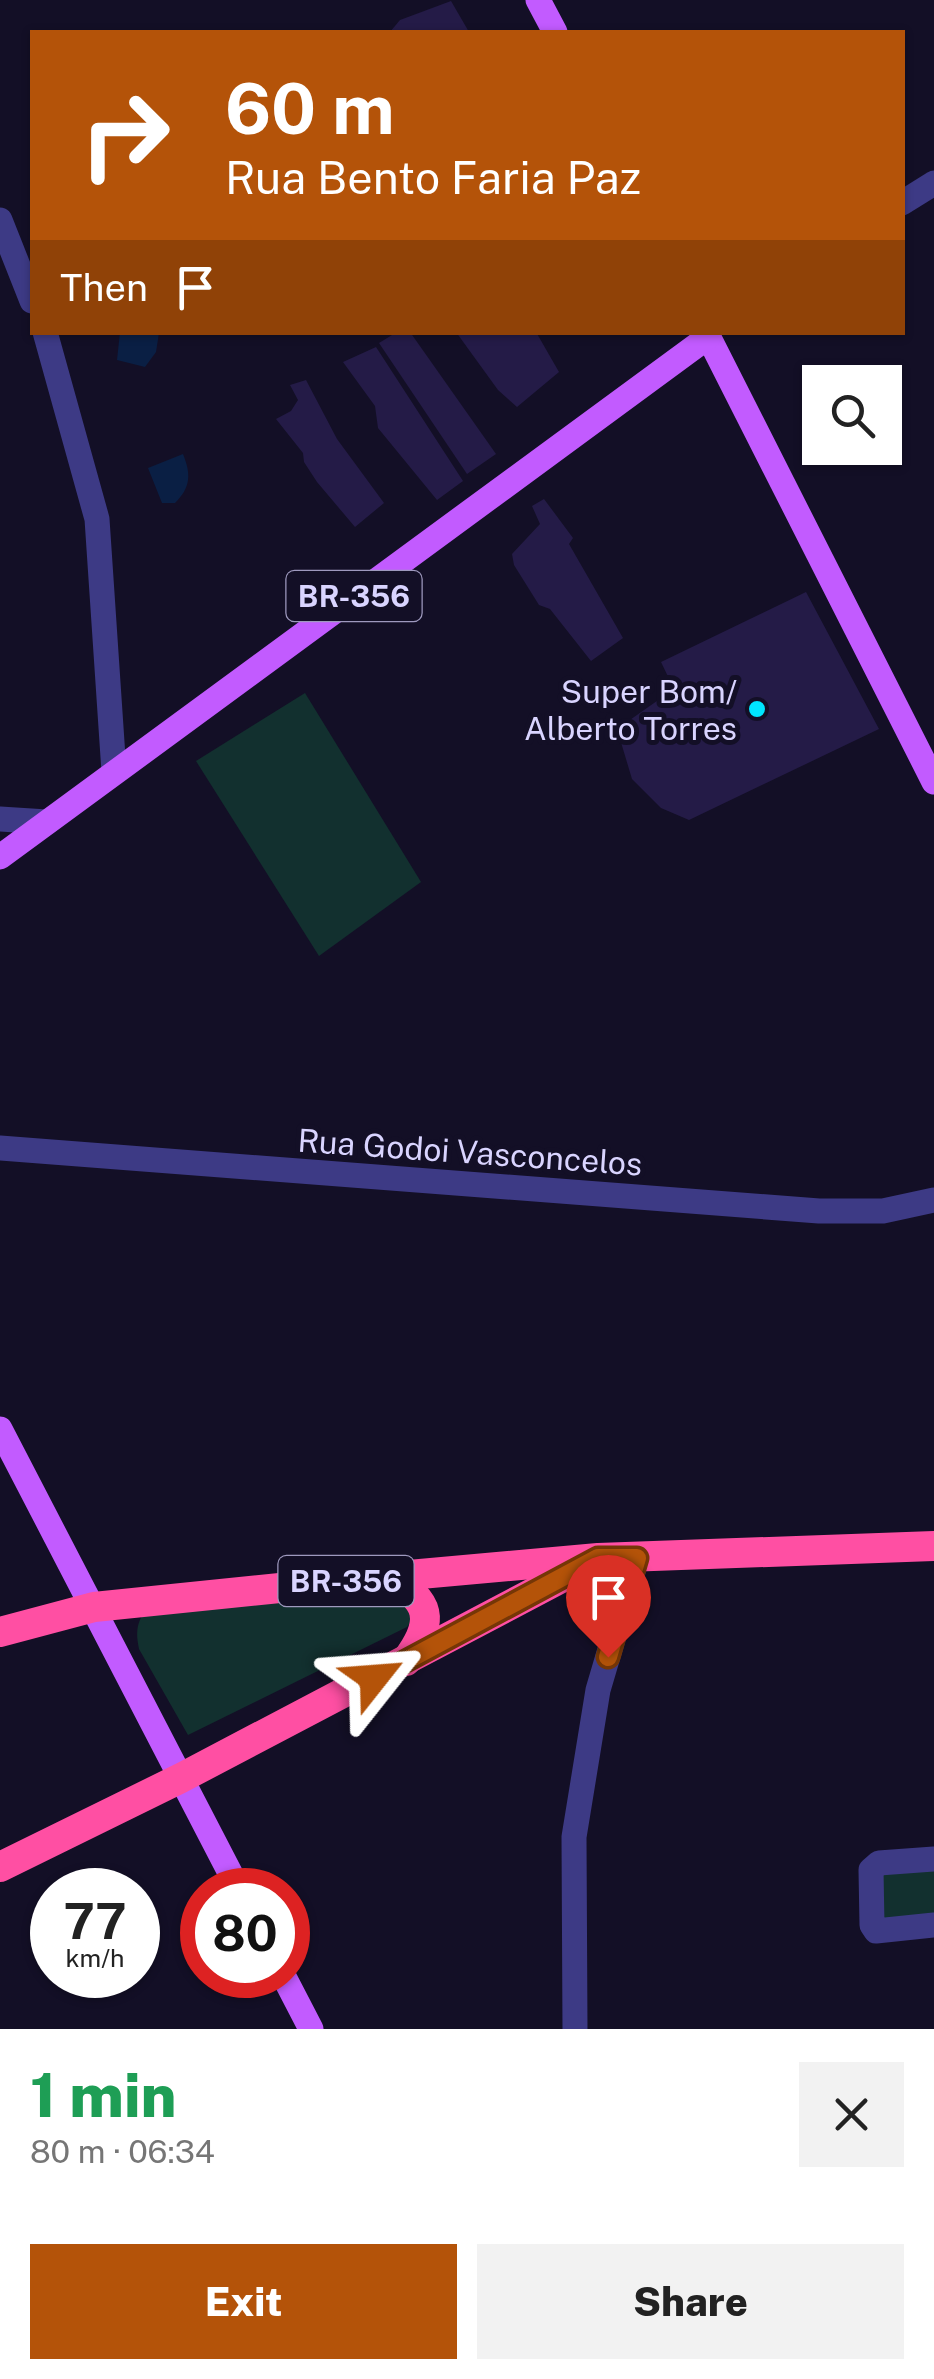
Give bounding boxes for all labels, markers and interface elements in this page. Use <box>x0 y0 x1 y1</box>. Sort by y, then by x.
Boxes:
text: 60 m <box>225 67 395 150</box>
icon: right <box>60 70 190 200</box>
text: Rua Bento Faria Paz <box>225 151 641 204</box>
icon: arrive <box>168 260 223 315</box>
text: Then <box>60 265 148 310</box>
map controls <box>802 365 902 465</box>
button: search <box>802 365 902 465</box>
road number: BR-356 <box>286 571 422 621</box>
place label: Super Bom/ Alberto Torres <box>524 673 737 747</box>
marker: Super Bom/ Alberto Torres <box>746 698 768 720</box>
street label: Rua Godoi Vasconcelos <box>296 1122 644 1182</box>
pin <box>566 1555 651 1658</box>
road number: BR-356 <box>278 1556 414 1606</box>
icon: arrive <box>581 1570 636 1625</box>
position arrow <box>322 1626 426 1730</box>
speed limit sign: 80 <box>180 1868 310 1998</box>
text: 77 <box>64 1891 126 1950</box>
text: km/h <box>66 1943 124 1973</box>
text: 1 min <box>30 2060 177 2131</box>
button: close <box>799 2062 904 2167</box>
text: 80 m · 06:34 <box>30 2133 215 2170</box>
button: Exit <box>30 2244 457 2359</box>
button: Share <box>477 2244 904 2359</box>

